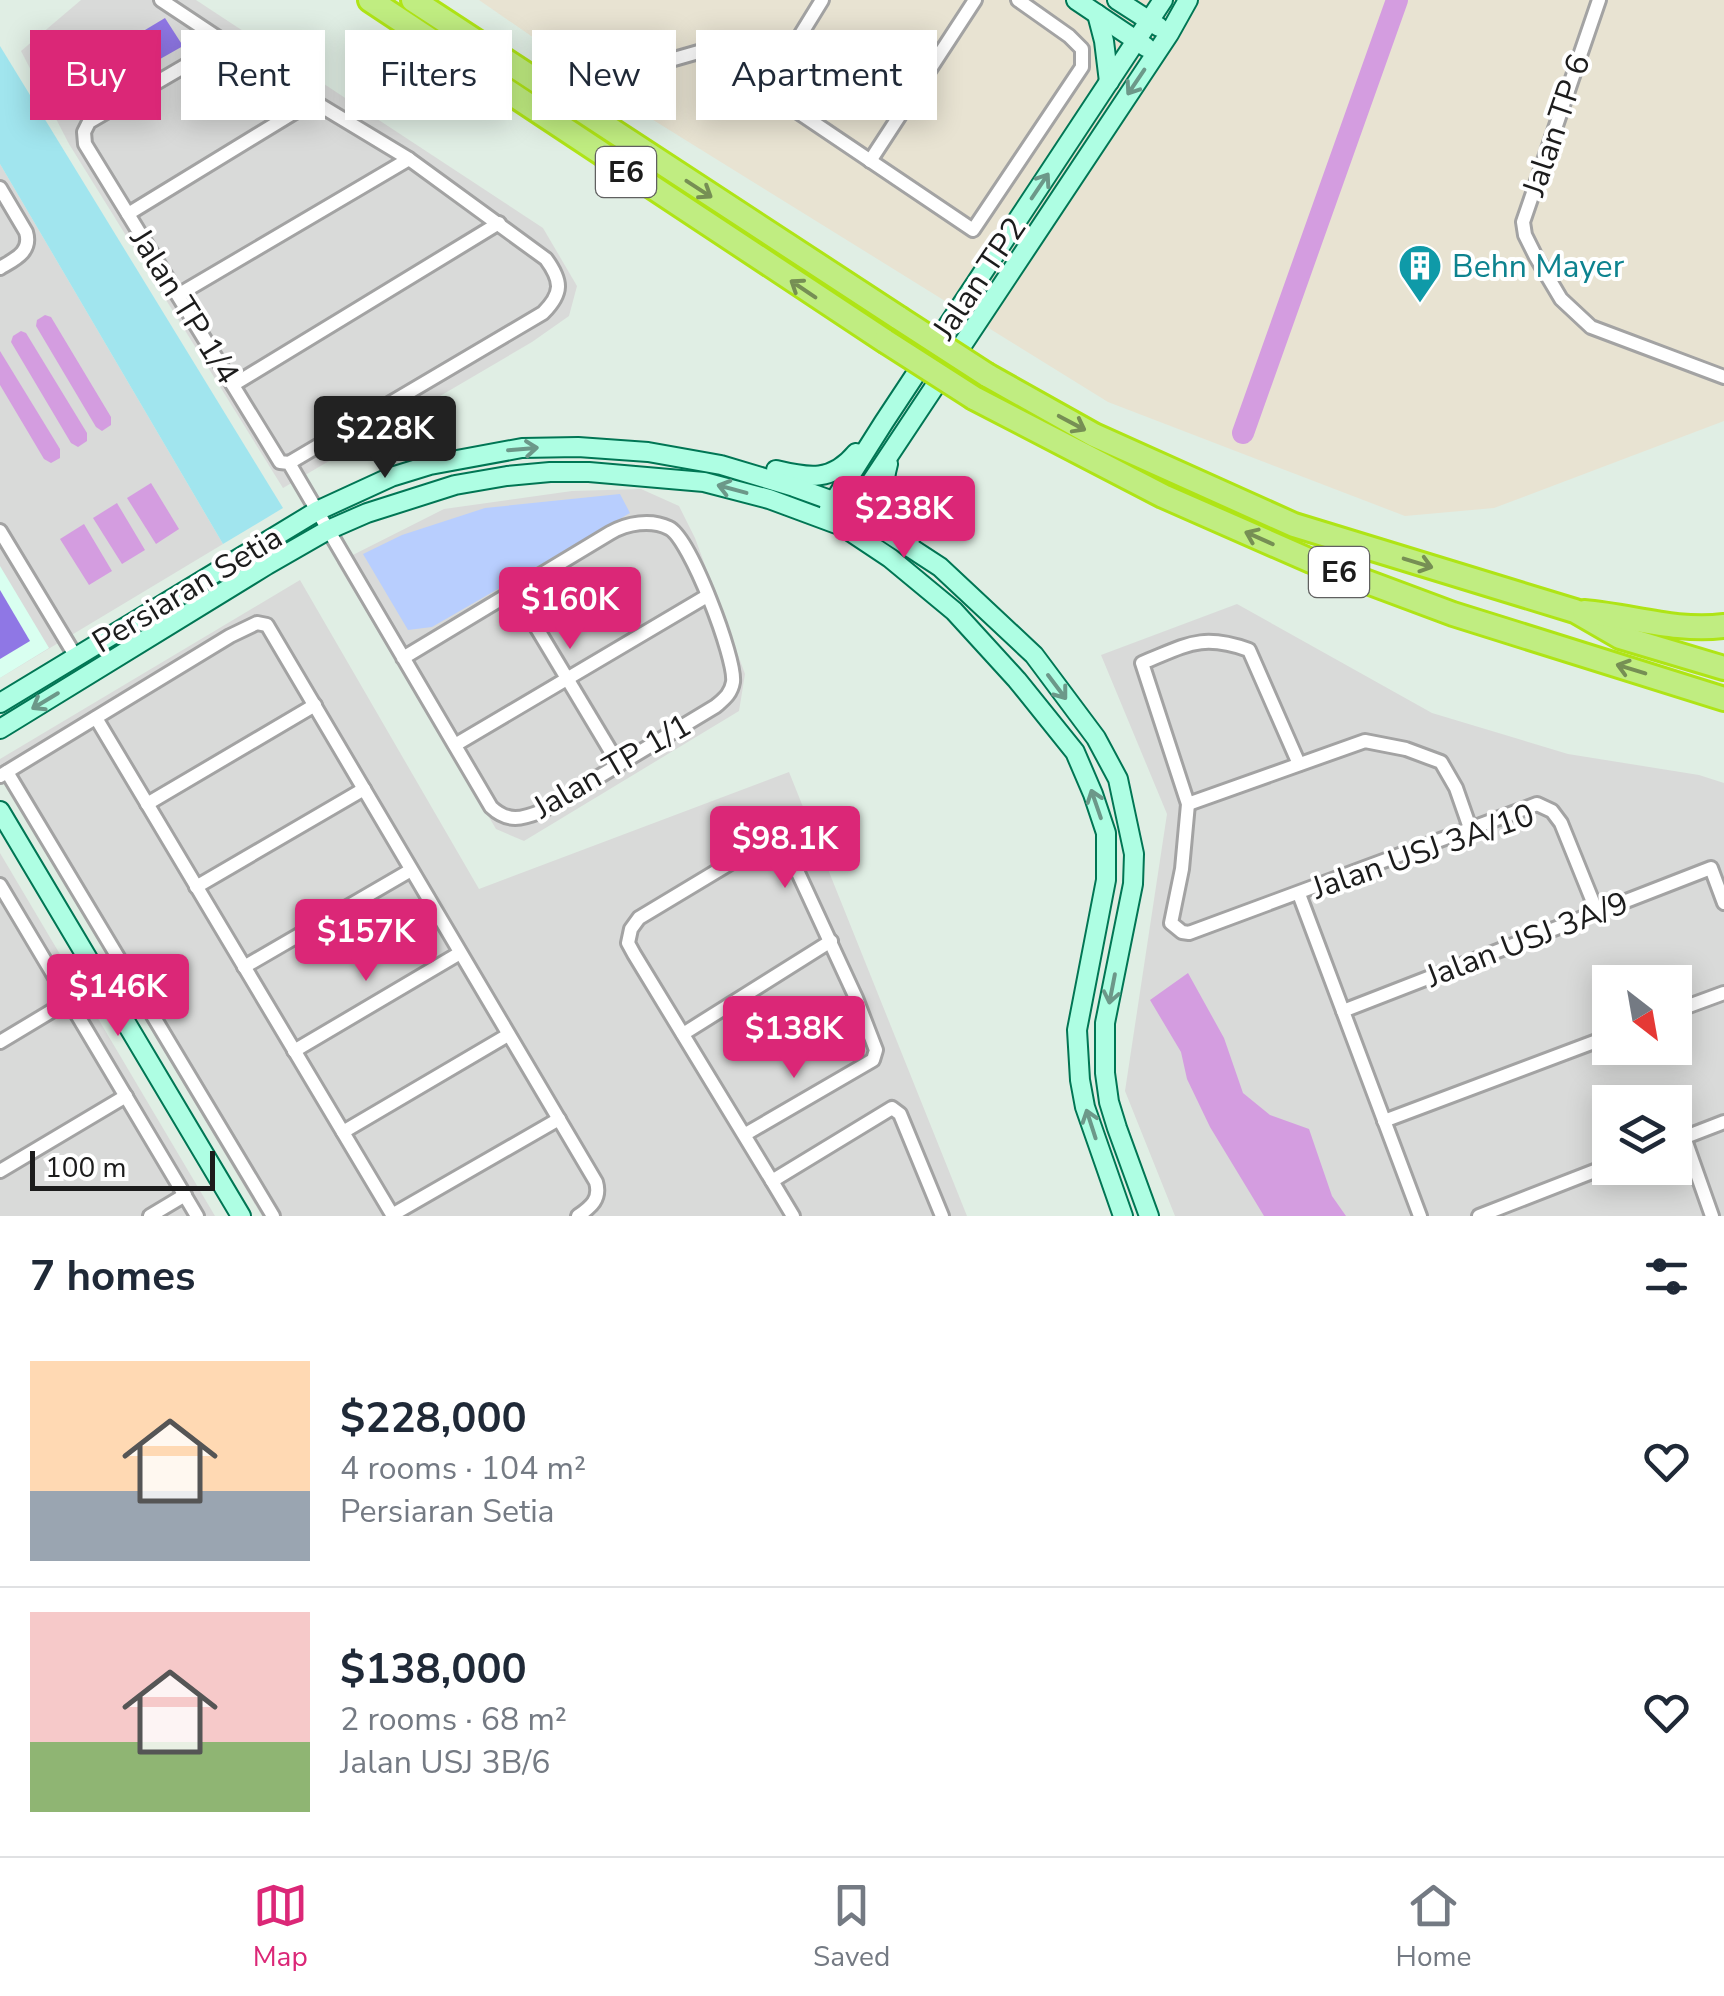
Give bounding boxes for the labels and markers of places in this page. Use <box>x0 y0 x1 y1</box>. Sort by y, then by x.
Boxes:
building icon: Behn Mayer <box>1397 243 1443 304</box>
place label: Behn Mayer <box>1452 245 1625 288</box>
pin: $228K <box>315 396 455 481</box>
pin: $238K <box>834 476 974 561</box>
pin: $160K <box>500 567 640 652</box>
pin: $98.1K <box>704 806 866 891</box>
pin: $157K <box>296 899 436 984</box>
pin: $146K <box>48 954 188 1039</box>
pin: $138K <box>724 996 864 1081</box>

